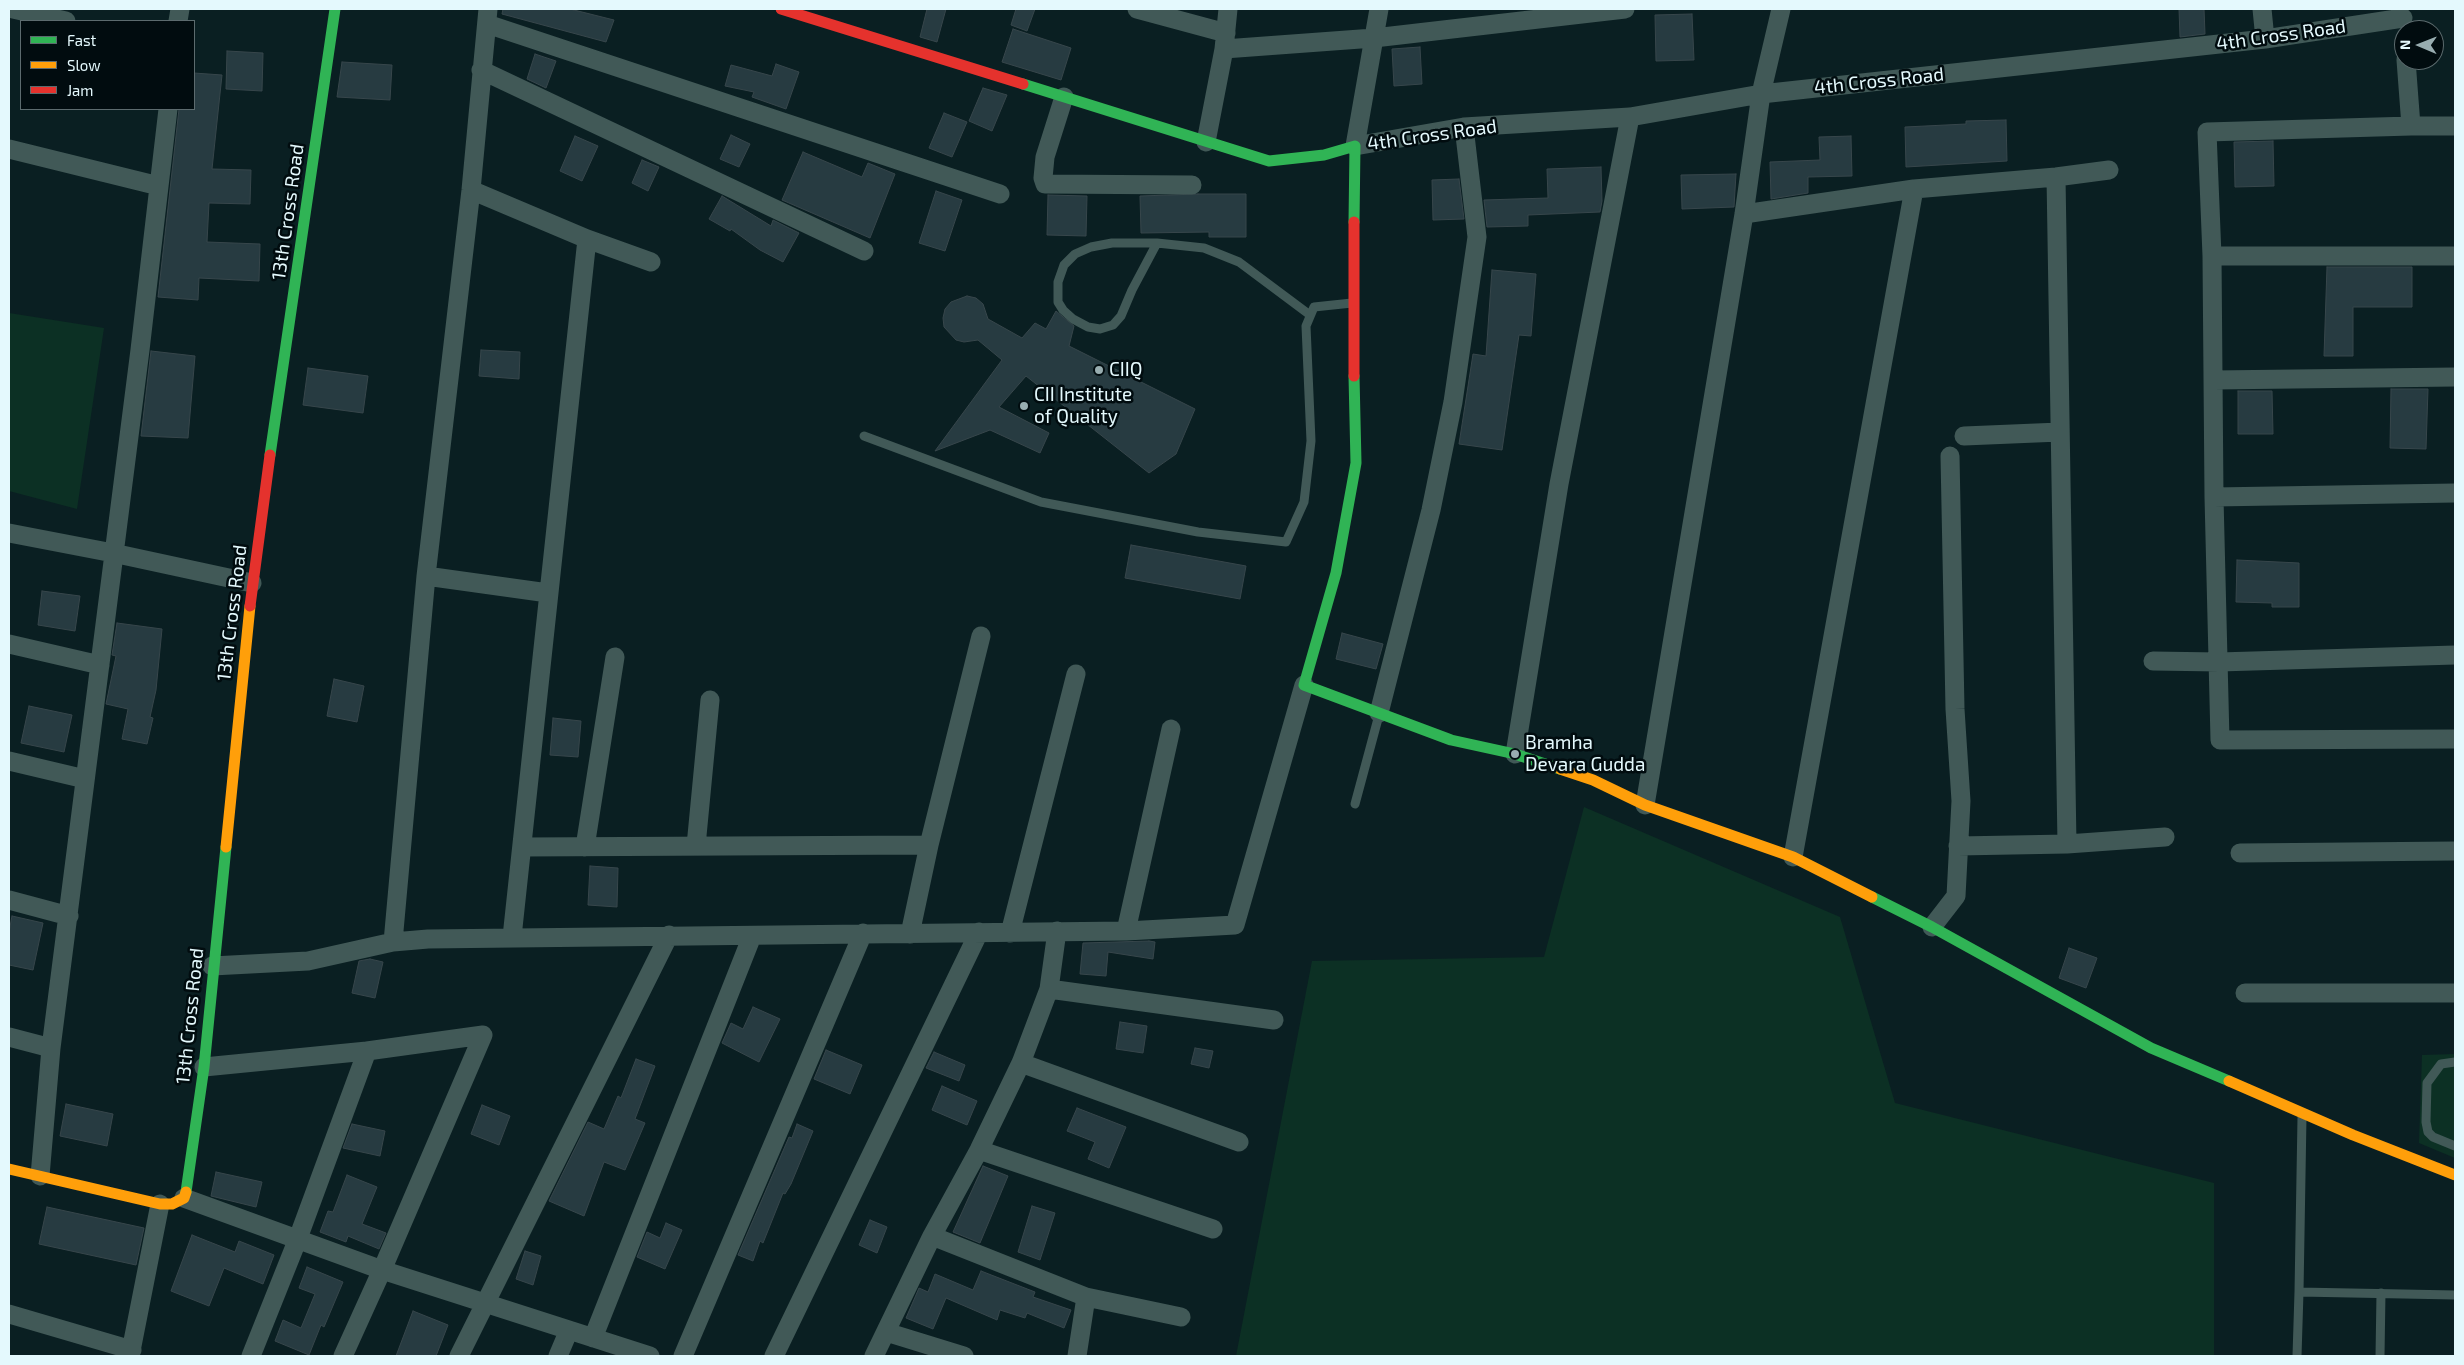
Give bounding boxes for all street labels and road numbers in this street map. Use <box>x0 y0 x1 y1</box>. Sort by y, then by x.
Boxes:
street label: 4th Cross Road <box>2215 15 2347 55</box>
street label: 4th Cross Road <box>1813 63 1945 99</box>
street label: 4th Cross Road <box>1366 115 1498 155</box>
street label: 13th Cross Road <box>267 143 309 281</box>
street label: 13th Cross Road <box>212 544 252 682</box>
street label: 13th Cross Road <box>172 947 208 1085</box>

